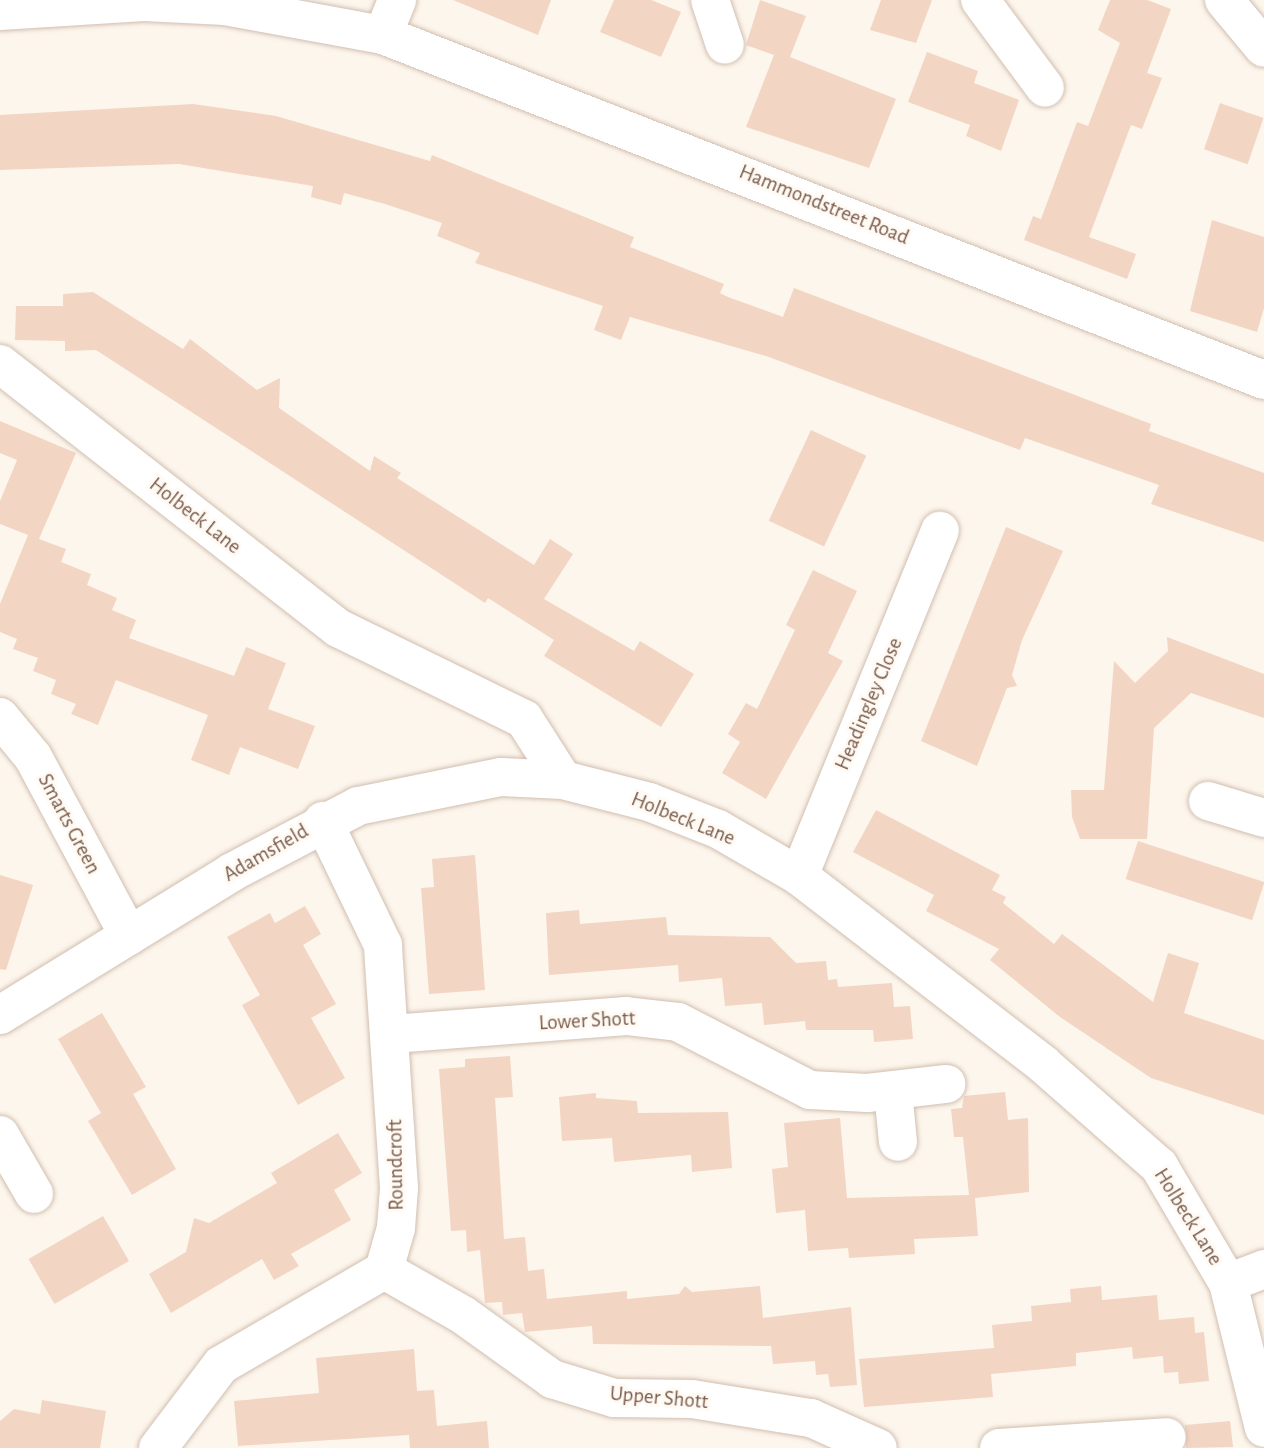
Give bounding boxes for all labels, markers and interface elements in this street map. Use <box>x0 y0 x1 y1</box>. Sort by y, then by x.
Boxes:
street label: Hammondstreet Road <box>735 159 913 251</box>
street label: Holbeck Lane <box>144 472 246 560</box>
street label: Headingley Close <box>830 634 908 774</box>
street label: Smarts Green <box>32 770 106 878</box>
street label: Holbeck Lane <box>627 787 739 851</box>
street label: Adamsfield <box>219 819 313 887</box>
street label: Lower Shott <box>538 1006 636 1036</box>
street label: Roundcroft <box>383 1119 409 1211</box>
street label: Holbeck Lane <box>1148 1164 1228 1270</box>
street label: Upper Shott <box>609 1381 709 1415</box>

